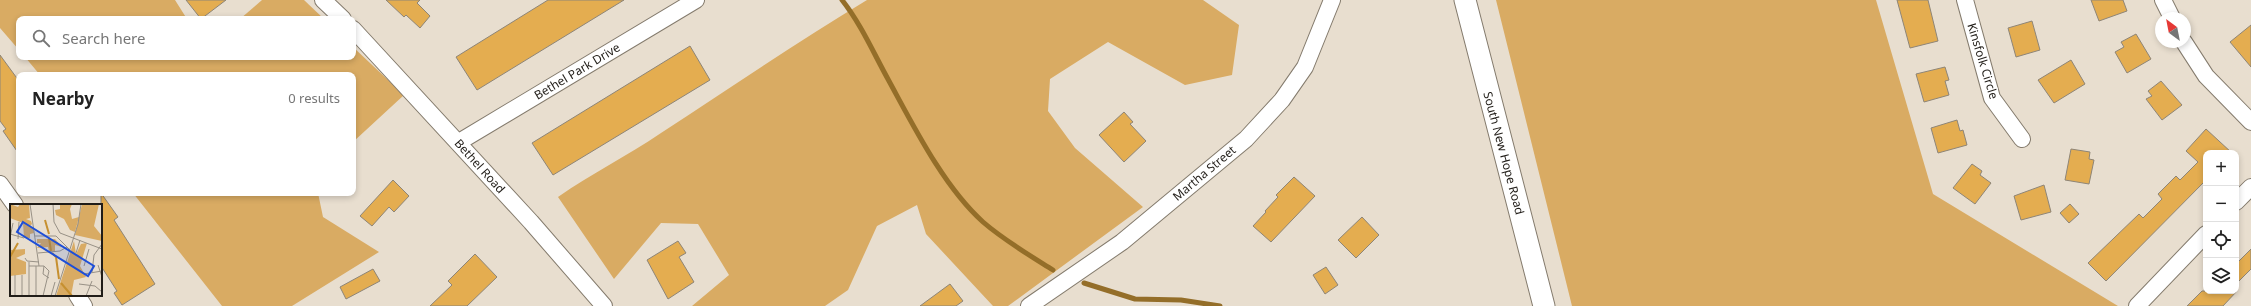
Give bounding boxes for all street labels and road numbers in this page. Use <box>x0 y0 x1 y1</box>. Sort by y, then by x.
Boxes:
street label: Kinsfolk Circle <box>1963 21 2003 101</box>
street label: Bethel Park Drive <box>531 38 623 103</box>
street label: South New Hope Road <box>1479 90 1529 216</box>
street label: Bethel Road <box>451 135 509 197</box>
street label: Martha Street <box>1169 141 1240 204</box>

